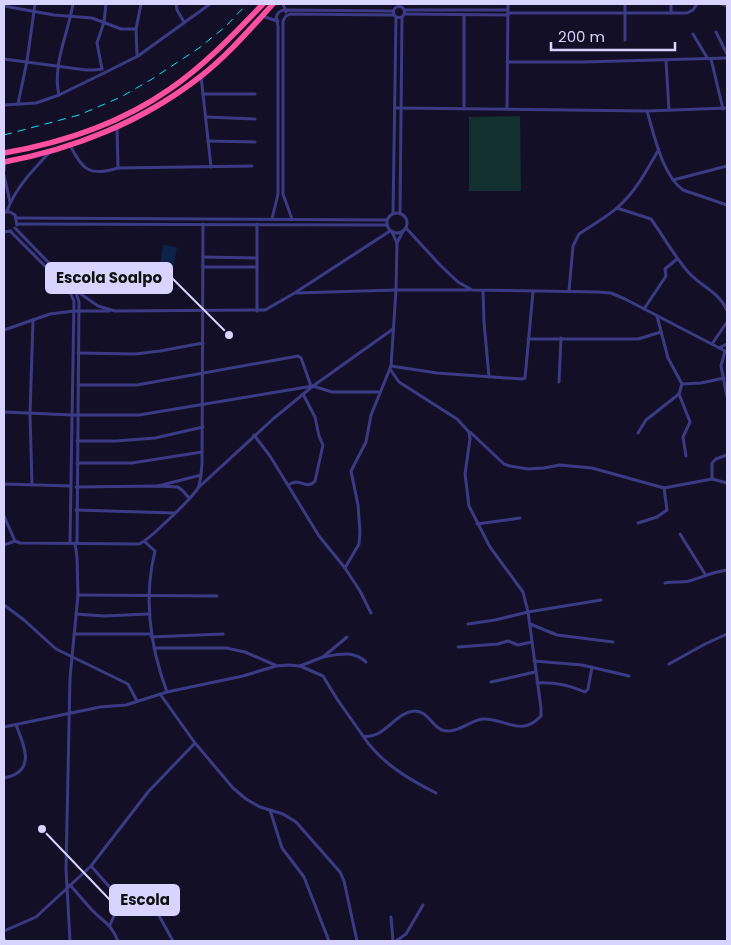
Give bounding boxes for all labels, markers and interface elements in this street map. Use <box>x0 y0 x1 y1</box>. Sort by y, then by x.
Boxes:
scale bar <box>551 20 675 52</box>
text: 200 m <box>558 26 605 47</box>
callout: Escola Soalpo <box>46 263 172 293</box>
text: Escola Soalpo <box>56 267 162 288</box>
callout: Escola <box>110 885 179 915</box>
text: Escola <box>120 889 170 910</box>

